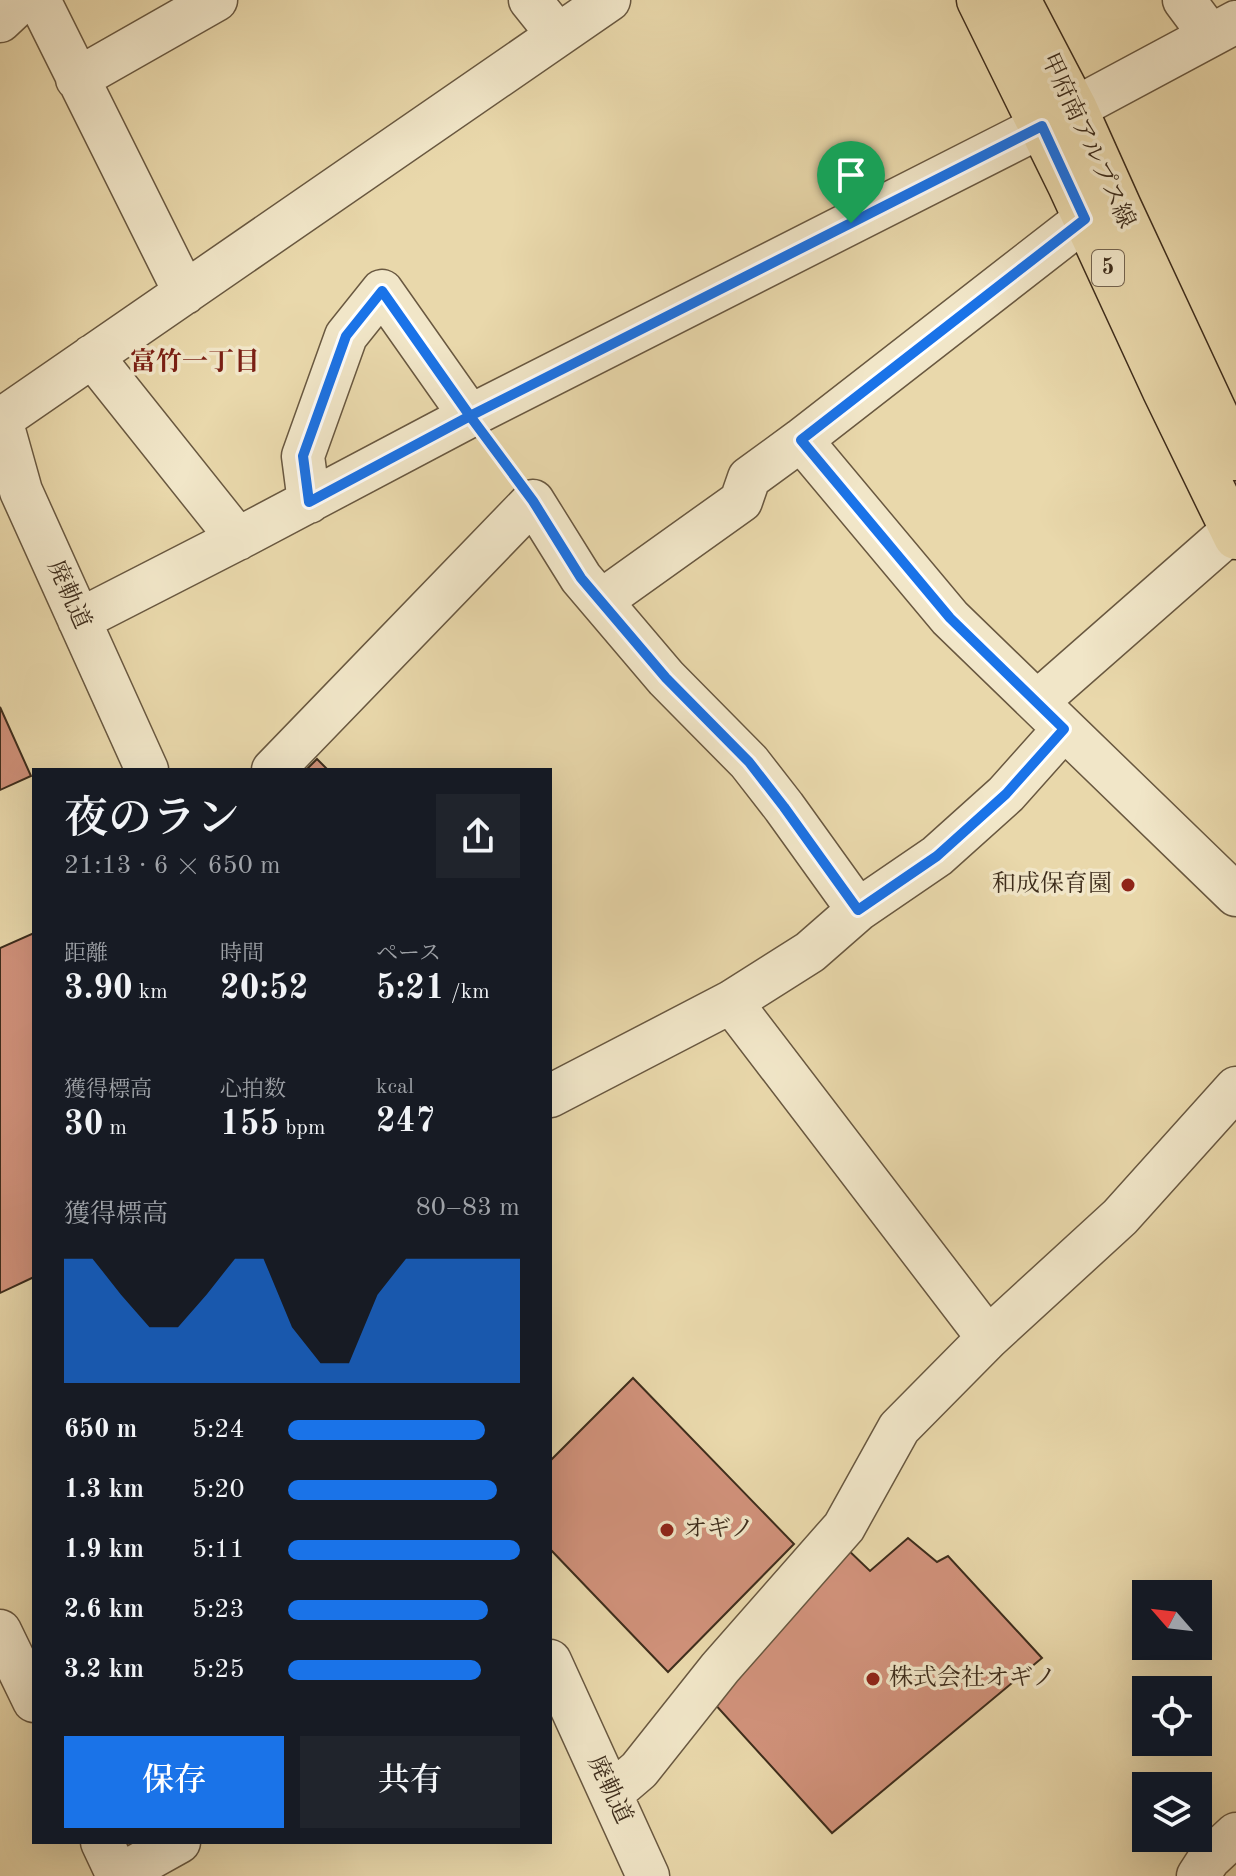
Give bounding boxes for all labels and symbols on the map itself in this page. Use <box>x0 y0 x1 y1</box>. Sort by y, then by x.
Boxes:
street label: 甲府南アルプス線 <box>1036 49 1141 232</box>
pin <box>817 141 885 223</box>
road number: 5 <box>1092 250 1124 286</box>
district label: 富竹一丁目 <box>130 347 260 376</box>
street label: 廃軌道 <box>42 556 96 633</box>
place label: 和成保育園 <box>992 870 1112 897</box>
marker: 和成保育園 <box>1119 876 1137 894</box>
place label: オギノ <box>683 1517 755 1542</box>
marker: オギノ <box>658 1521 676 1539</box>
north arrow <box>1132 1580 1212 1660</box>
place label: 株式会社オギノ <box>889 1664 1057 1691</box>
marker: 株式会社オギノ <box>864 1670 882 1688</box>
street label: 廃軌道 <box>583 1751 638 1828</box>

